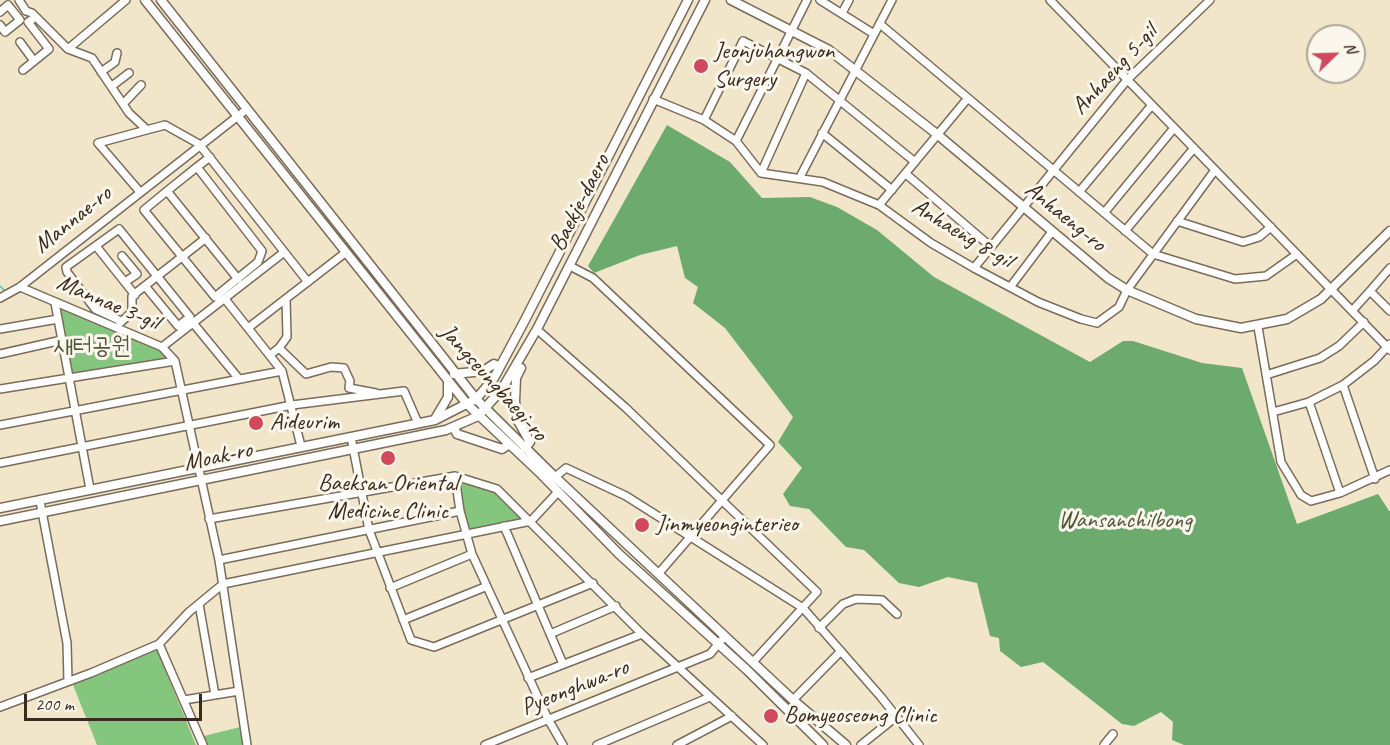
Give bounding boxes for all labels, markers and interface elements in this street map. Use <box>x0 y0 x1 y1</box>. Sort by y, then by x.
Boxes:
street label: Anhaeng 5-gil <box>1066 19 1164 121</box>
north arrow <box>1306 24 1366 84</box>
place label: Jeonjuhangwon Surgery <box>714 38 834 94</box>
text: N <box>1340 39 1362 56</box>
marker: Jeonjuhangwon Surgery <box>692 57 710 75</box>
street label: Baekje-daero <box>543 150 617 256</box>
street label: Anhaeng-ro <box>1019 176 1111 258</box>
street label: Mannae-ro <box>28 180 118 260</box>
street label: Anhaeng 8-gil <box>906 193 1018 275</box>
street label: Mannae 3-gil <box>52 269 164 337</box>
street label: Jangseungbaegi-ro <box>433 318 553 448</box>
park label: 새터공원 <box>53 333 131 361</box>
place label: Aideurim <box>270 409 339 437</box>
marker: Aideurim <box>247 414 265 432</box>
street label: Moak-ro <box>181 436 255 478</box>
marker: Baeksan Oriental Medicine Clinic <box>379 449 397 467</box>
place label: Baeksan Oriental Medicine Clinic <box>318 470 458 526</box>
park label: Wansanchilbong <box>1058 507 1192 535</box>
place label: Jinmyeonginterieo <box>656 511 798 539</box>
marker: Jinmyeonginterieo <box>633 516 651 534</box>
street label: Pyeonghwa-ro <box>517 653 633 723</box>
scale bar <box>27 682 206 720</box>
text: 200 m <box>35 693 74 715</box>
place label: Bomyeoseong Clinic <box>784 702 937 730</box>
marker: Bomyeoseong Clinic <box>762 707 780 725</box>

